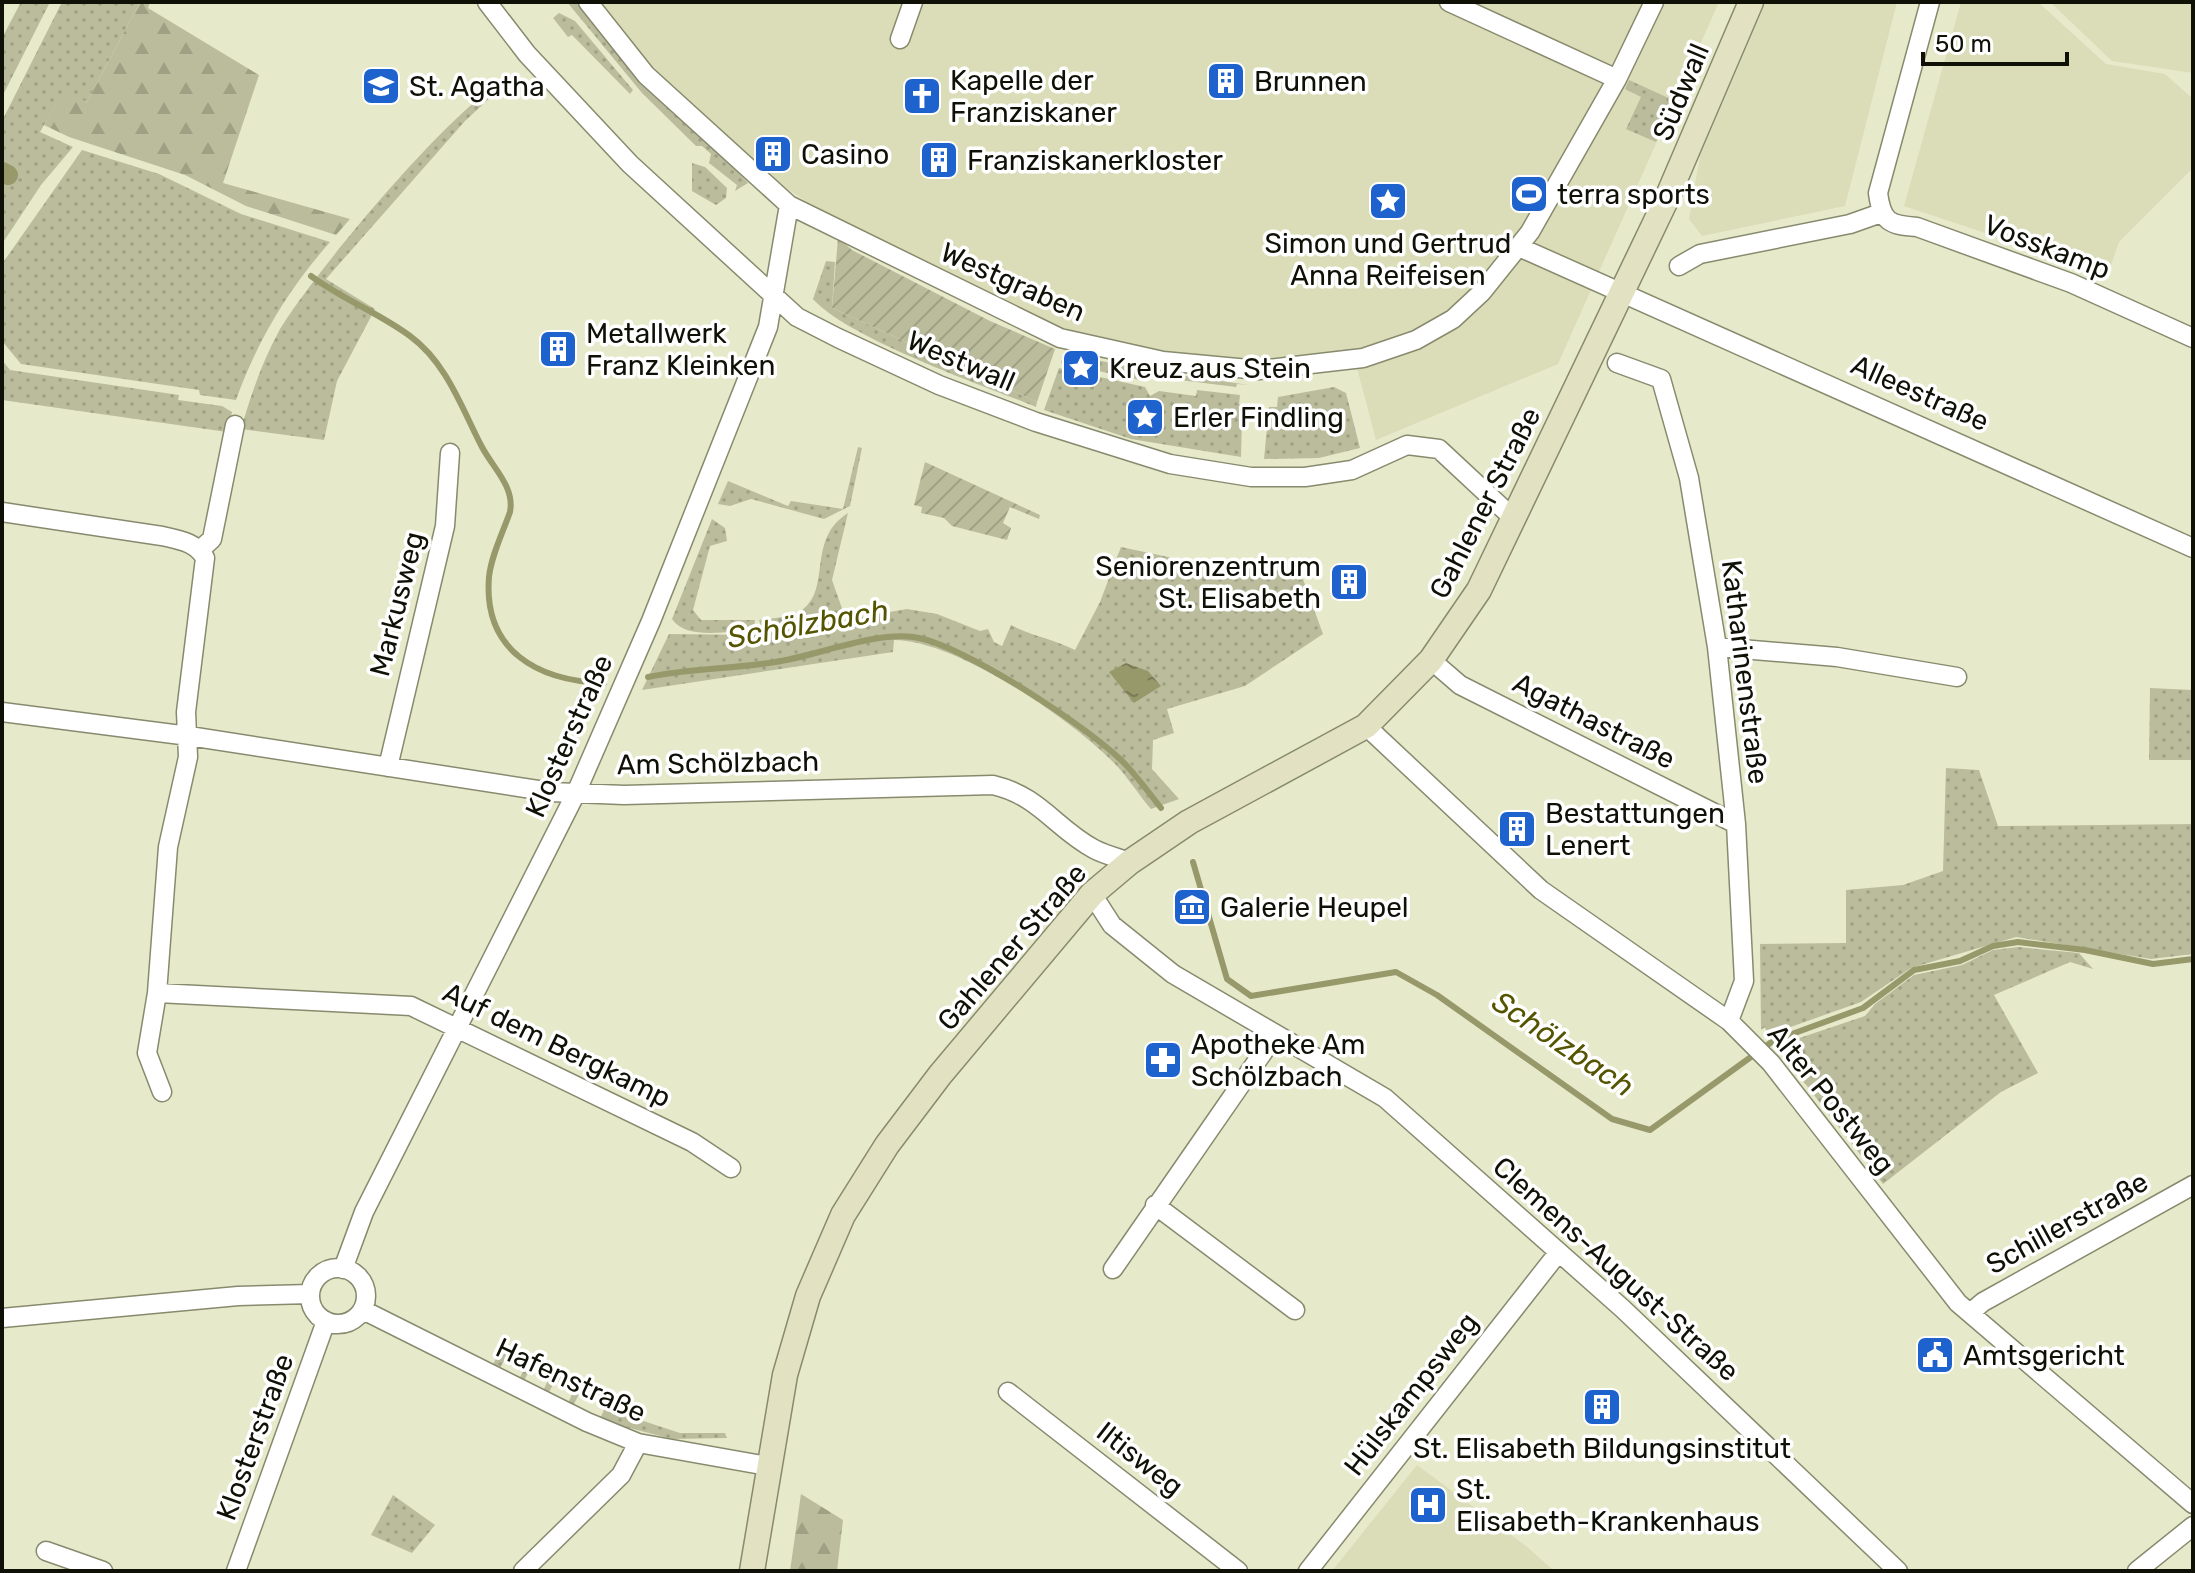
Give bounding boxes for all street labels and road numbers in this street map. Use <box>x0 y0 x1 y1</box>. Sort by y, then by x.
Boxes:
street label: Südwall <box>1646 39 1716 145</box>
street label: Vosskamp <box>1979 208 2115 286</box>
street label: Westgraben <box>936 235 1090 329</box>
street label: Westwall <box>902 324 1020 398</box>
street label: Alleestraße <box>1846 348 1994 438</box>
street label: Gahlener Straße <box>1423 402 1547 604</box>
street label: Markusweg <box>363 528 431 680</box>
street label: Katharinenstraße <box>1715 558 1775 786</box>
street label: Klosterstraße <box>518 650 620 822</box>
street label: Agathastraße <box>1508 666 1680 776</box>
street label: Am Schölzbach <box>617 745 819 781</box>
street label: Gahlener Straße <box>931 857 1093 1037</box>
street label: Auf dem Bergkamp <box>438 976 676 1114</box>
street label: Alter Postweg <box>1761 1018 1901 1180</box>
street label: Clemens-August-Straße <box>1486 1150 1746 1388</box>
street label: Schillerstraße <box>1980 1165 2154 1281</box>
street label: Hülskampsweg <box>1337 1306 1485 1482</box>
street label: Hafenstraße <box>491 1331 651 1429</box>
street label: Klosterstraße <box>210 1349 300 1525</box>
street label: Iltisweg <box>1090 1415 1190 1503</box>

